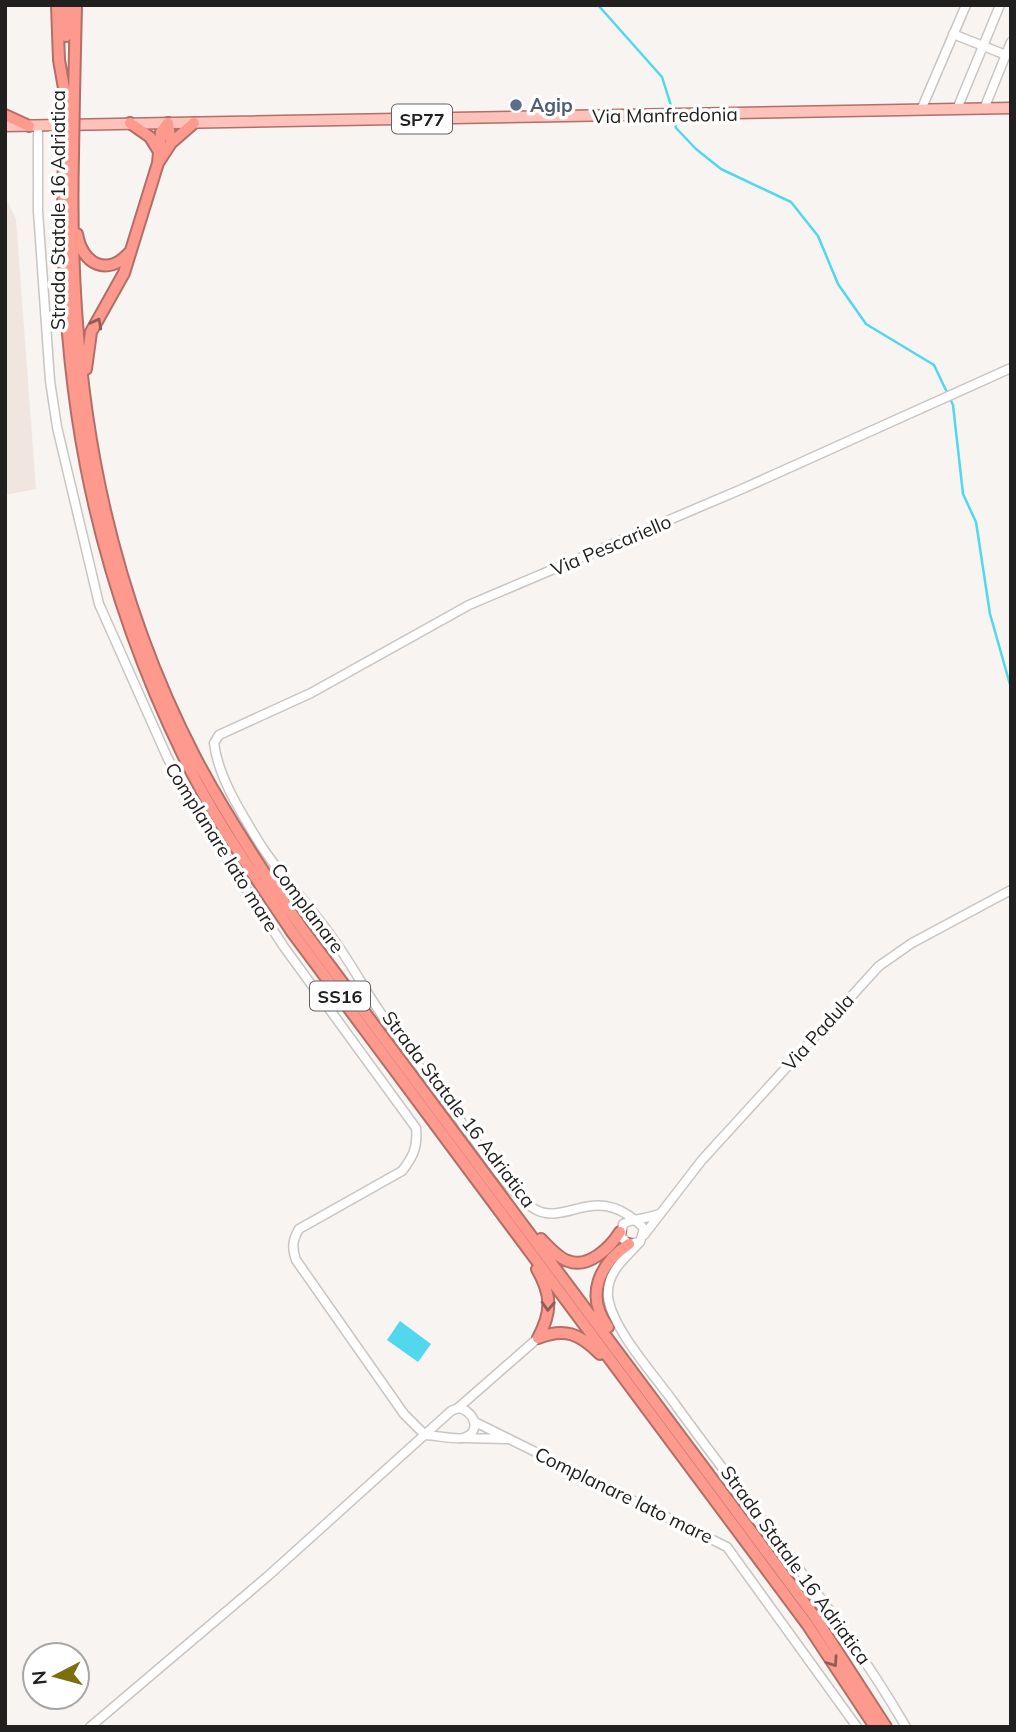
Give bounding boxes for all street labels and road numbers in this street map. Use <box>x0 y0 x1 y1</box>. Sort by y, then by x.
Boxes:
street label: Strada Statale 16 Adriatica <box>46 90 70 330</box>
street label: Via Manfredonia <box>592 102 738 128</box>
road number: SP77 <box>392 104 452 134</box>
street label: Via Pescariello <box>547 509 675 581</box>
street label: Complanare lato mare <box>160 758 284 936</box>
street label: Complanare <box>266 858 350 958</box>
road number: SS16 <box>310 981 370 1010</box>
street label: Via Padula <box>777 988 859 1076</box>
street label: Strada Statale 16 Adriatica <box>377 1006 541 1212</box>
street label: Complanare lato mare <box>531 1441 717 1549</box>
street label: Strada Statale 16 Adriatica <box>716 1461 876 1669</box>

